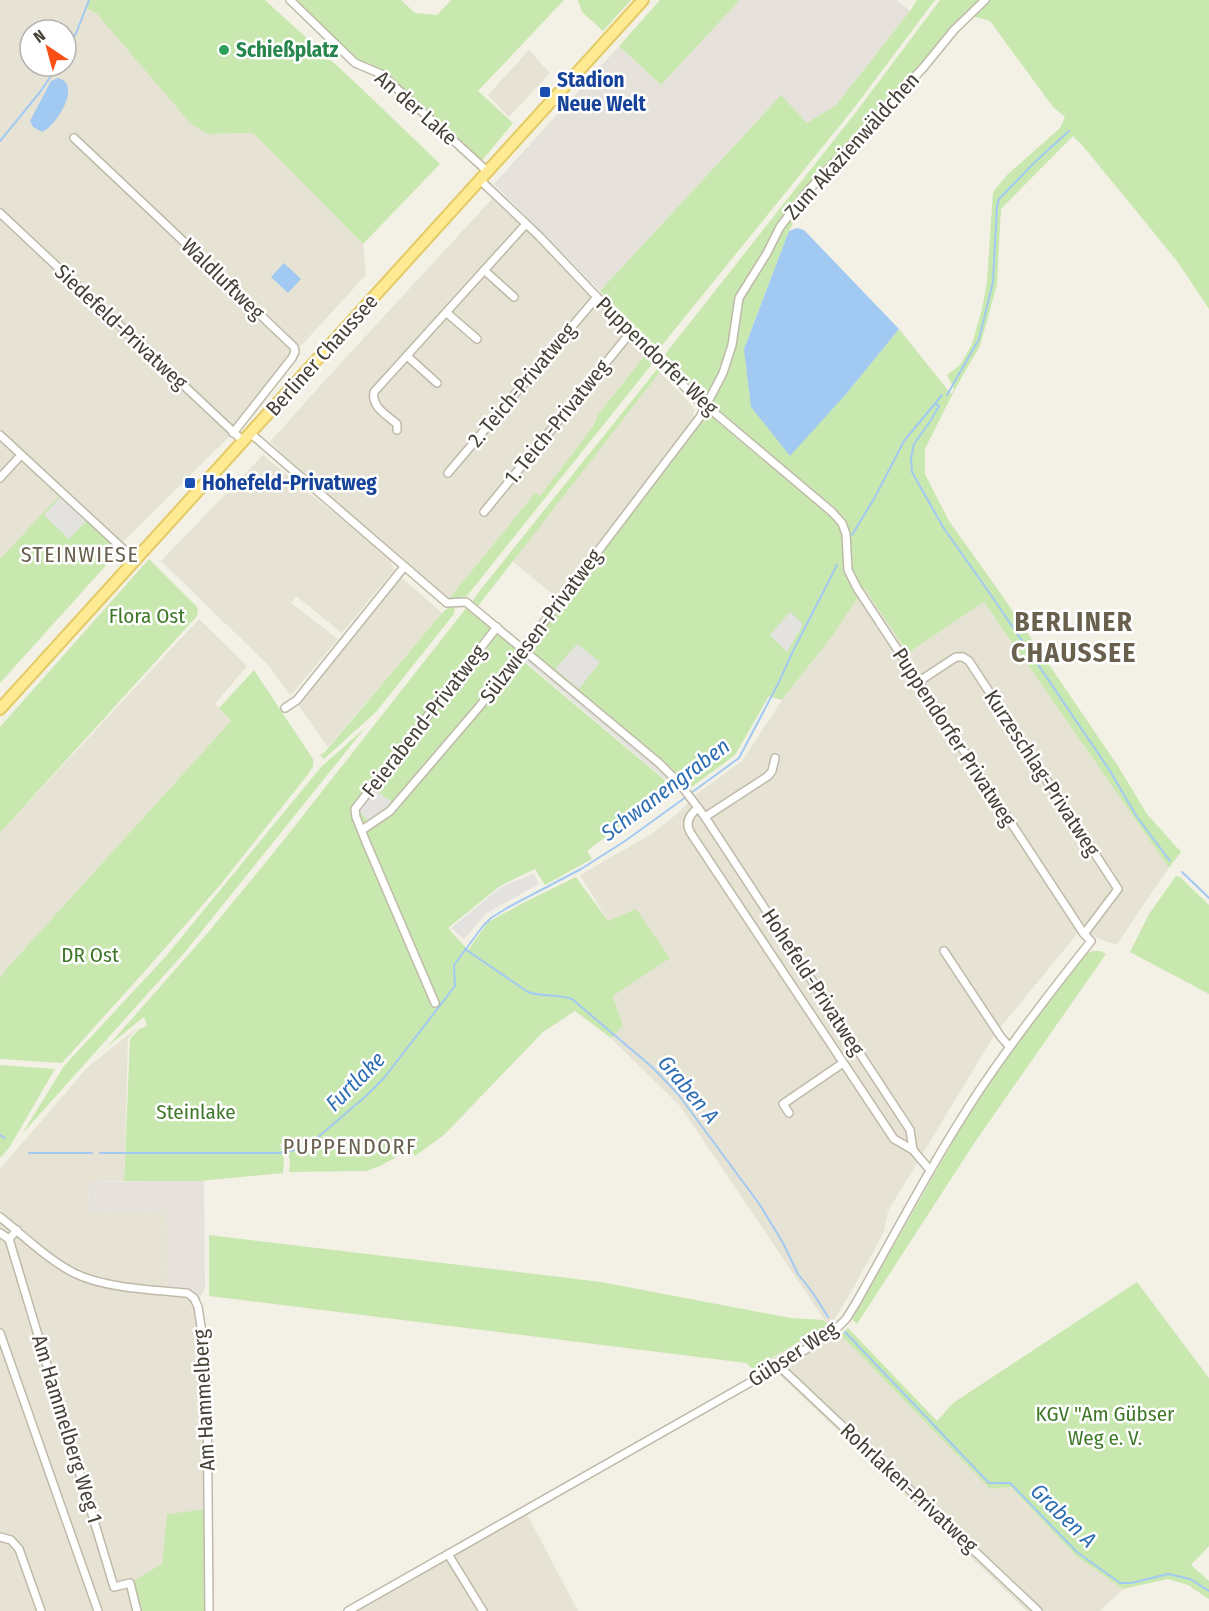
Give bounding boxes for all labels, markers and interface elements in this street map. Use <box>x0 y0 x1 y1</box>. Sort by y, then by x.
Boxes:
north arrow <box>18 18 78 78</box>
text: N <box>30 26 49 47</box>
place label: Schießplatz <box>236 37 339 63</box>
marker: Schießplatz <box>217 43 231 57</box>
street label: An der Lake <box>370 65 462 151</box>
place label: Stadion Neue Welt <box>557 67 647 117</box>
street label: Zum Akazienwäldchen <box>779 67 925 225</box>
marker: Stadion Neue Welt <box>538 85 552 99</box>
street label: Waldluftweg <box>176 233 270 325</box>
street label: Siedefeld-Privatweg <box>49 259 193 395</box>
street label: Berliner Chaussee <box>260 289 384 421</box>
street label: Puppendorfer Weg <box>591 291 723 421</box>
street label: 2. Teich-Privatweg <box>463 318 582 452</box>
street label: 1. Teich-Privatweg <box>499 354 615 490</box>
place label: Hohefeld-Privatweg <box>202 470 377 496</box>
marker: Hohefeld-Privatweg <box>183 476 197 490</box>
district label: STEINWIESE <box>21 541 139 568</box>
street label: Sülzwiesen-Privatweg <box>475 544 608 708</box>
park label: Flora Ost <box>109 603 185 629</box>
district label: BERLINER CHAUSSEE <box>1011 606 1137 669</box>
street label: Feierabend-Privatweg <box>356 639 492 802</box>
street label: Puppendorfer Privatweg <box>887 643 1021 831</box>
street label: Kurzeschlag-Privatweg <box>979 685 1105 861</box>
water label: Schwanengraben <box>595 732 735 847</box>
street label: Hohefeld-Privatweg <box>756 904 870 1060</box>
park label: DR Ost <box>61 942 119 968</box>
water label: Furtlake <box>320 1046 391 1117</box>
water label: Graben A <box>652 1050 725 1129</box>
park label: Steinlake <box>156 1099 236 1125</box>
district label: PUPPENDORF <box>283 1133 417 1160</box>
street label: Gübser Weg <box>743 1315 843 1393</box>
street label: Am Hammelberg <box>187 1328 221 1471</box>
street label: Am Hammelberg Weg 1 <box>26 1332 108 1526</box>
park label: KGV "Am Gübser Weg e. V. <box>1036 1401 1175 1451</box>
street label: Rohrlaken-Privatweg <box>835 1418 983 1558</box>
water label: Graben A <box>1025 1478 1102 1553</box>

